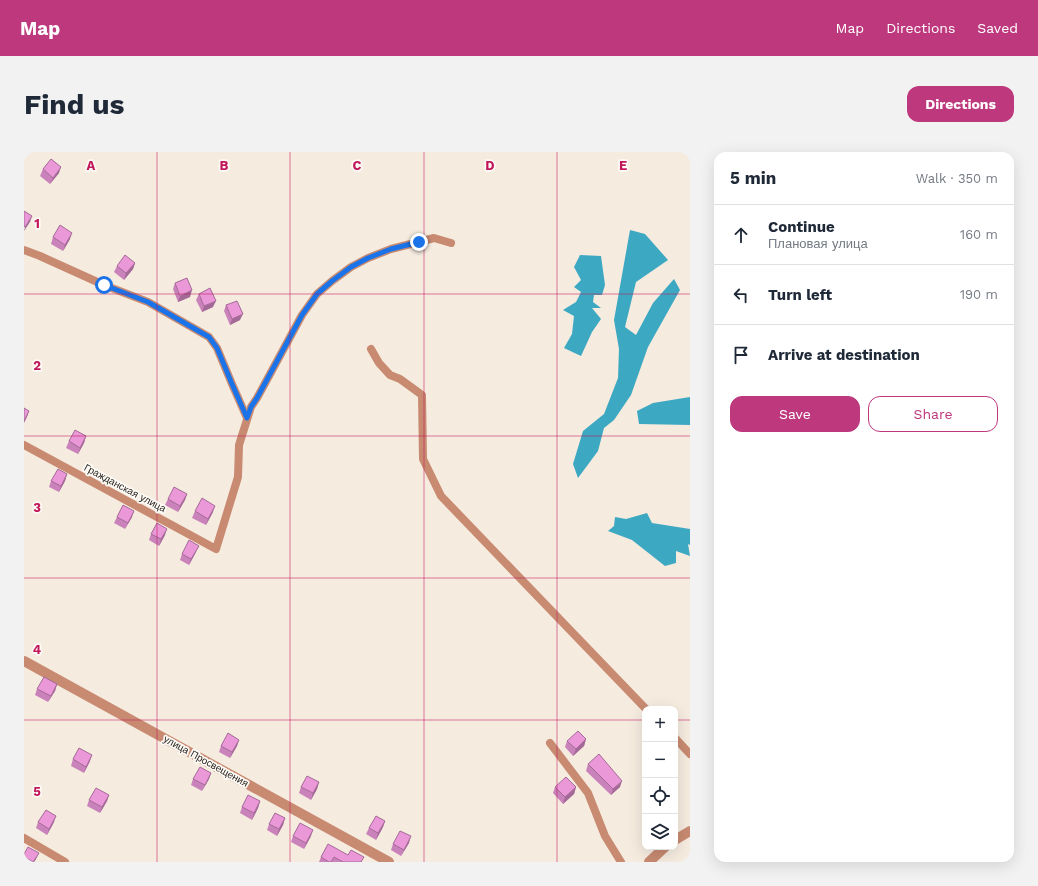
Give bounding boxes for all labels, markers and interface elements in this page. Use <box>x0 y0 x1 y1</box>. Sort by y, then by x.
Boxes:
text: Map <box>20 17 60 40</box>
text: Map <box>836 20 864 36</box>
text: Directions <box>886 20 955 36</box>
text: Saved <box>977 20 1018 36</box>
button: Directions <box>907 86 1014 122</box>
text: Find us <box>24 88 124 121</box>
text: A <box>87 158 96 173</box>
text: B <box>220 158 229 173</box>
text: C <box>353 158 362 173</box>
text: D <box>485 158 495 173</box>
text: E <box>619 158 627 173</box>
text: 5 min <box>730 168 776 188</box>
text: Walk · 350 m <box>916 171 998 186</box>
text: 1 <box>34 216 40 231</box>
text: Continue <box>768 218 835 236</box>
icon: ahead <box>730 224 752 246</box>
text: 160 m <box>960 227 998 242</box>
route end <box>410 233 428 251</box>
text: Плановая улица <box>768 236 868 251</box>
route start <box>95 276 113 294</box>
icon: left <box>730 284 752 306</box>
text: Turn left <box>768 286 832 304</box>
text: 190 m <box>960 287 998 302</box>
icon: arrive <box>730 344 752 366</box>
text: Arrive at destination <box>768 346 920 364</box>
text: 2 <box>33 358 41 373</box>
button: Save <box>730 396 860 432</box>
button: Share <box>868 396 998 432</box>
street label: Гражданская улица <box>82 462 168 514</box>
text: 3 <box>33 500 41 515</box>
text: 4 <box>33 642 42 657</box>
map controls <box>642 706 678 850</box>
button: + <box>642 706 678 742</box>
street label: улица Просвещения <box>162 733 250 789</box>
button: − <box>642 742 678 778</box>
button: locate <box>642 778 678 814</box>
text: 5 <box>33 784 41 799</box>
button: layers <box>642 814 678 850</box>

